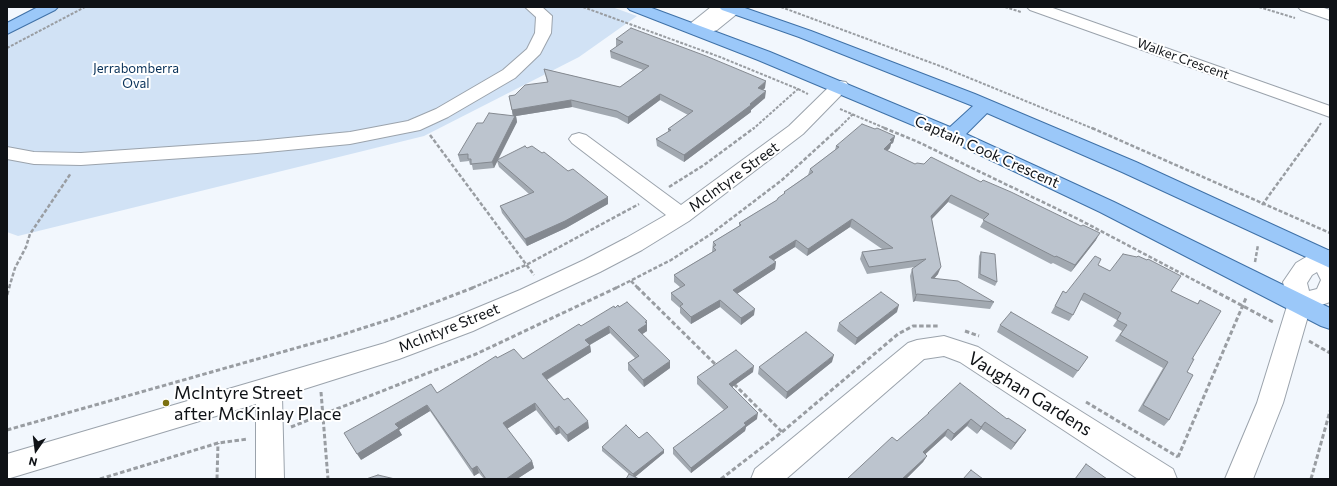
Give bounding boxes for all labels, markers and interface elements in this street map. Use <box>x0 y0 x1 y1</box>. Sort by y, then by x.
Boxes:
street label: Walker Crescent <box>1135 35 1231 83</box>
park label: Jerrabomberra Oval <box>93 61 179 92</box>
street label: Captain Cook Crescent <box>912 112 1062 192</box>
street label: McIntyre Street <box>685 138 783 216</box>
street label: McIntyre Street <box>396 300 502 356</box>
street label: Vaughan Gardens <box>964 347 1096 441</box>
place label: McIntyre Street after McKinlay Place <box>174 382 341 424</box>
marker: McIntyre Street after McKinlay Place <box>161 398 171 408</box>
north arrow <box>16 430 56 470</box>
text: N <box>27 455 39 469</box>

